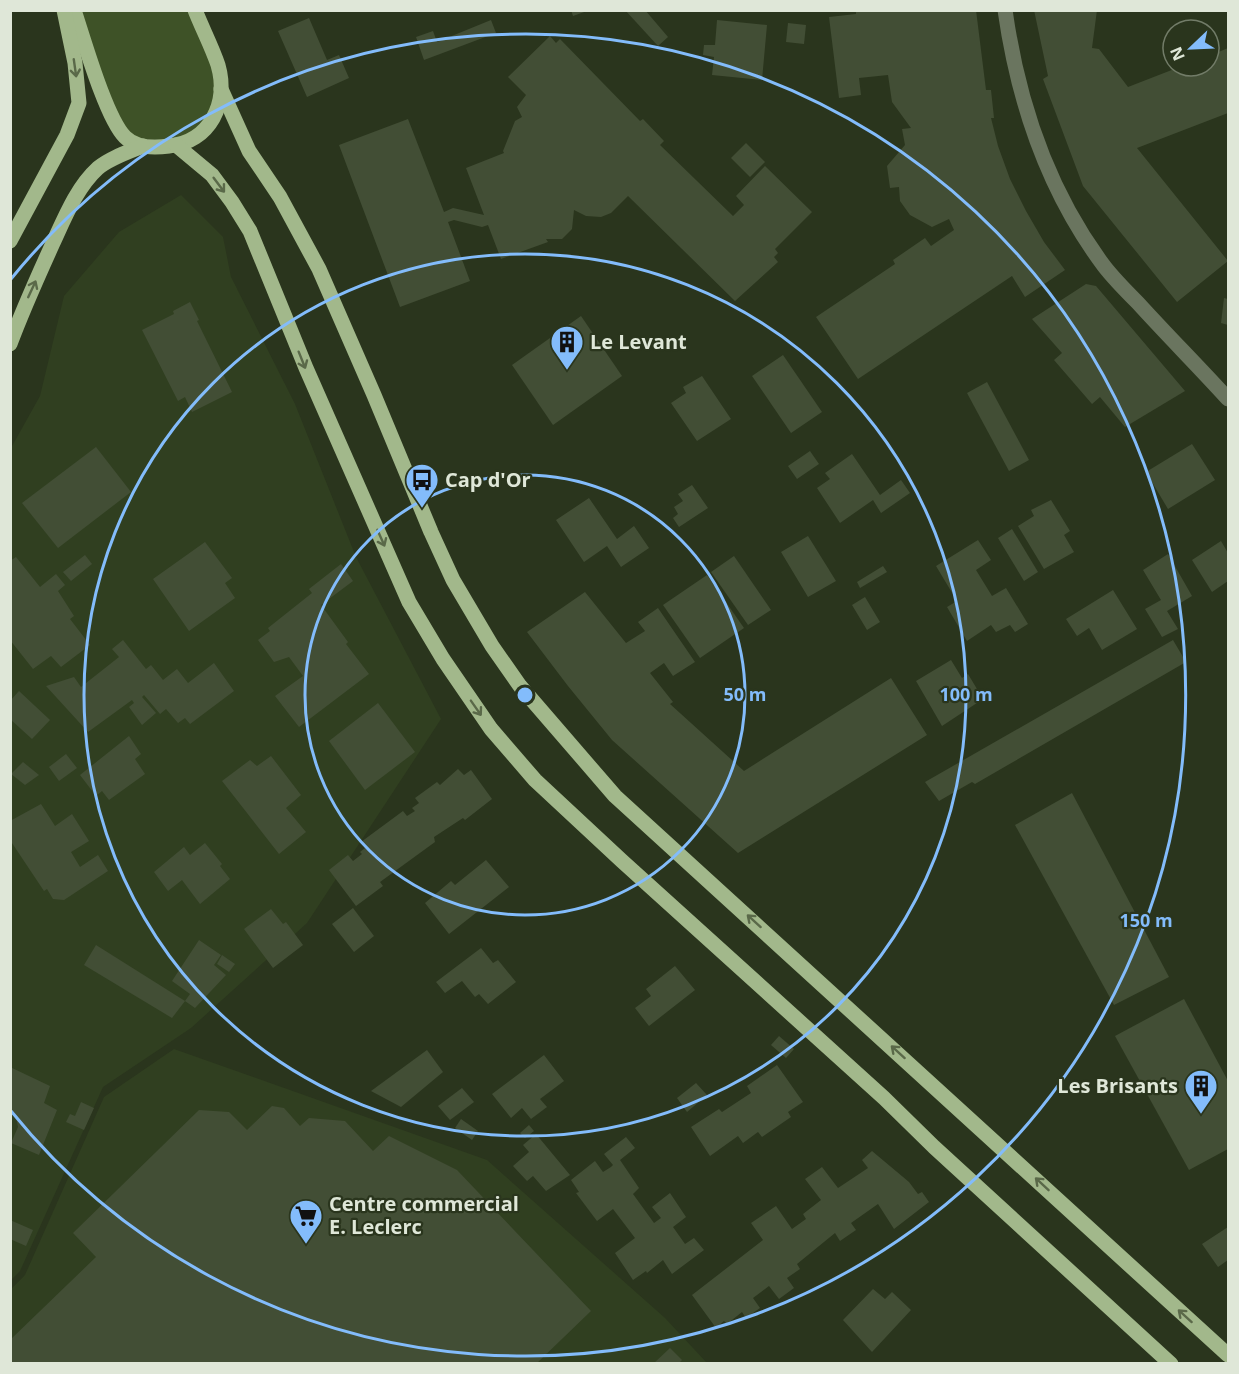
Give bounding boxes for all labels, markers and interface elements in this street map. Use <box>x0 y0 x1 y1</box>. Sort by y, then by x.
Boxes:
north arrow <box>1161 18 1221 78</box>
text: N <box>1165 44 1190 64</box>
one-way arrow <box>70 57 81 77</box>
one-way arrow <box>213 176 225 192</box>
one-way arrow <box>26 281 38 299</box>
building icon: Le Levant <box>549 324 585 371</box>
place label: Le Levant <box>590 328 687 355</box>
one-way arrow <box>297 350 308 369</box>
bus stop icon: Cap d'Or <box>404 462 440 509</box>
place label: Cap d'Or <box>445 466 531 493</box>
one-way arrow <box>375 529 387 547</box>
text: 50 m <box>724 682 766 706</box>
text: 100 m <box>939 682 993 706</box>
centre of rings <box>515 685 535 705</box>
one-way arrow <box>470 699 482 715</box>
text: 150 m <box>1119 908 1173 932</box>
one-way arrow <box>747 914 762 928</box>
one-way arrow <box>891 1045 906 1059</box>
building icon: Les Brisants <box>1183 1068 1219 1115</box>
place label: Les Brisants <box>1057 1072 1178 1099</box>
one-way arrow <box>1034 1177 1049 1191</box>
place label: Centre commercial E. Leclerc <box>329 1190 519 1240</box>
supermarket icon: Centre commercial E. Leclerc <box>288 1198 324 1245</box>
one-way arrow <box>1178 1309 1193 1323</box>

